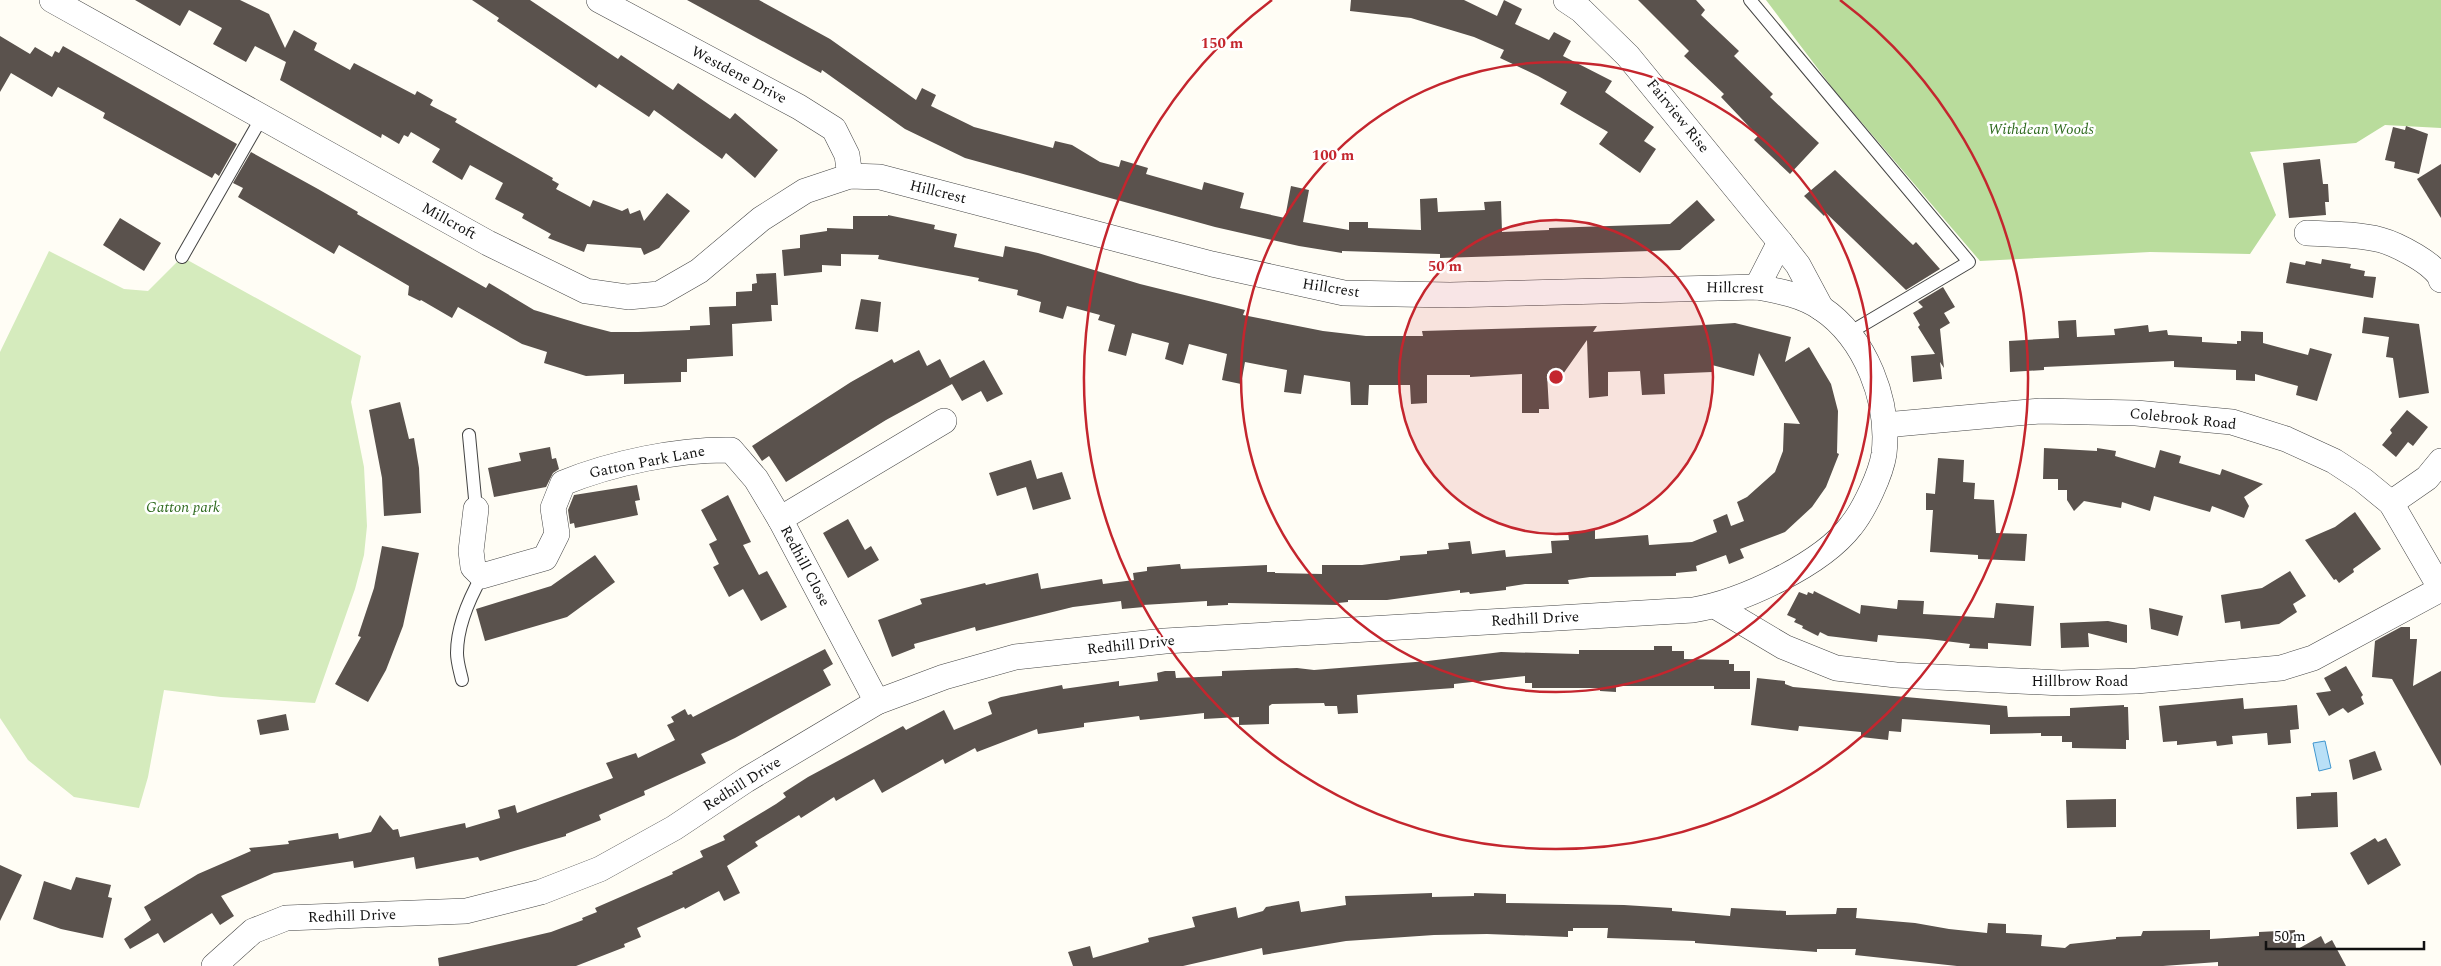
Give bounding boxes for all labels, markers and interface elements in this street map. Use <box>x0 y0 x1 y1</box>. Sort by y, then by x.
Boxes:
text: 150 m <box>1201 32 1244 55</box>
street label: Westdene Drive <box>687 40 791 110</box>
street label: Fairview Rise <box>1641 74 1715 158</box>
park label: Withdean Woods <box>1988 118 2095 141</box>
text: 100 m <box>1312 144 1355 167</box>
street label: Hillcrest <box>907 174 969 210</box>
street label: Millcroft <box>417 196 481 246</box>
text: 50 m <box>1428 255 1463 278</box>
street label: Hillcrest <box>1301 272 1361 304</box>
street label: Hillcrest <box>1706 276 1764 300</box>
centre of rings <box>1547 368 1565 386</box>
street label: Colebrook Road <box>2128 402 2238 436</box>
street label: Gatton Park Lane <box>587 439 707 485</box>
park label: Gatton park <box>146 496 220 519</box>
street label: Redhill Close <box>774 521 836 611</box>
street label: Redhill Drive <box>1490 605 1580 633</box>
street label: Redhill Drive <box>1086 629 1176 661</box>
street label: Hillbrow Road <box>2032 670 2128 693</box>
street label: Redhill Drive <box>698 751 786 817</box>
street label: Redhill Drive <box>308 903 396 929</box>
scale bar <box>2266 918 2424 950</box>
text: 50 m <box>2274 925 2306 948</box>

